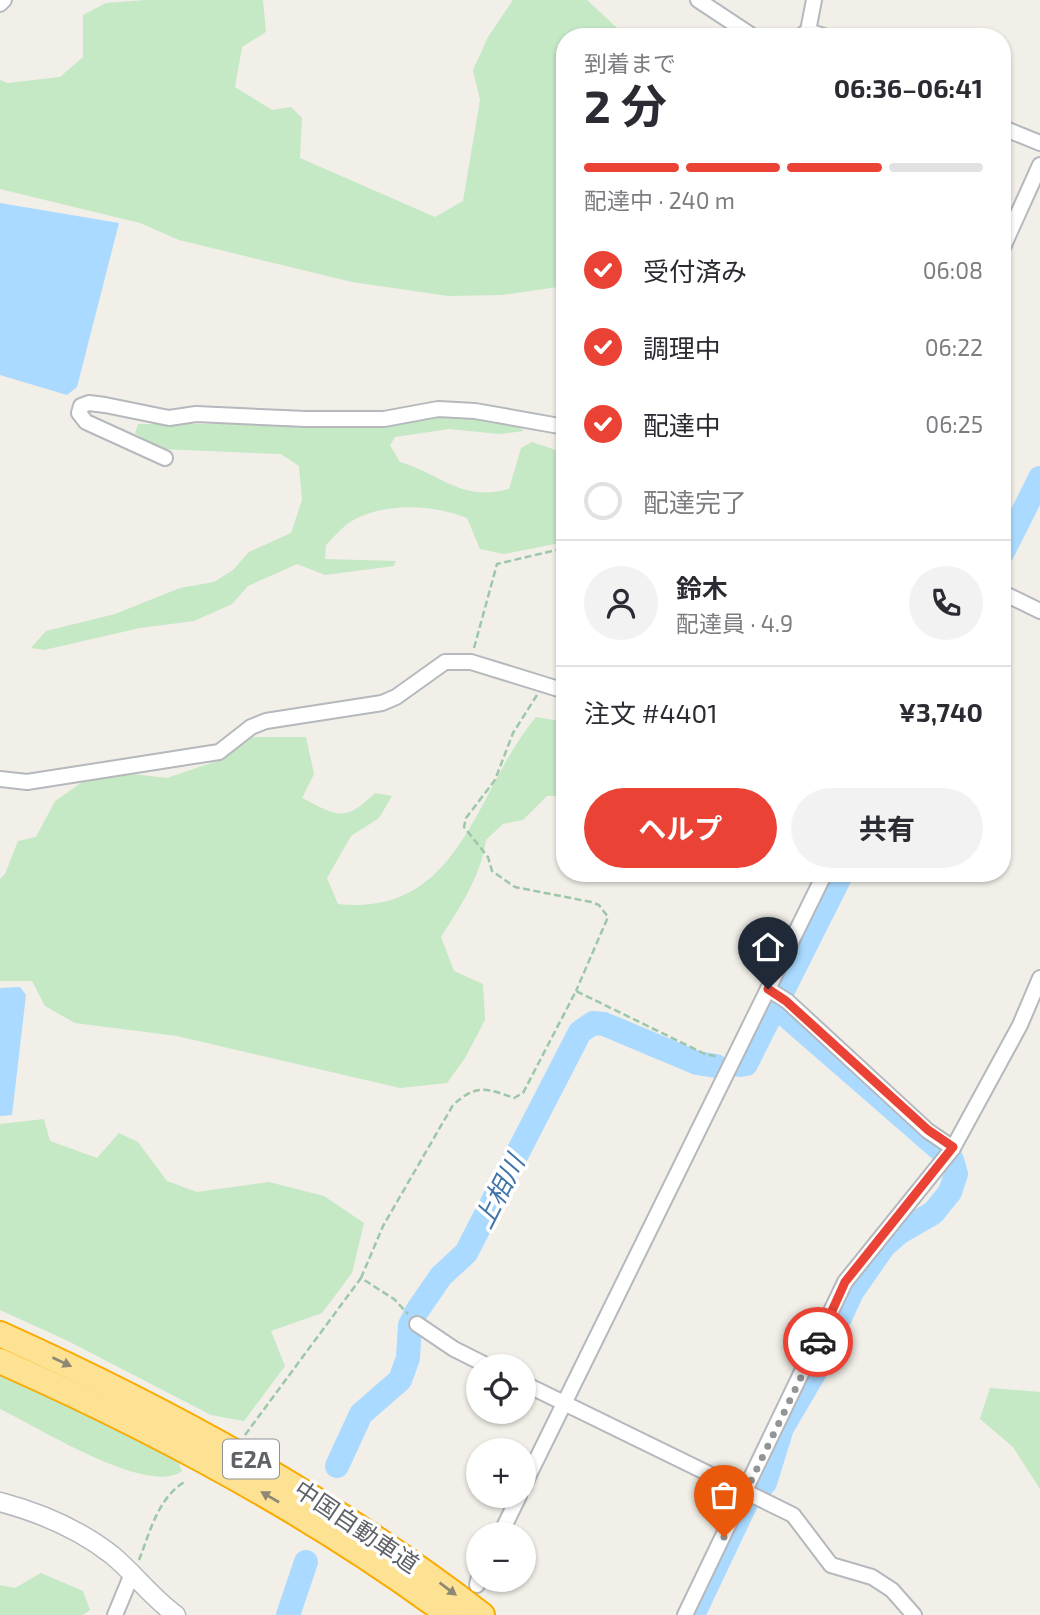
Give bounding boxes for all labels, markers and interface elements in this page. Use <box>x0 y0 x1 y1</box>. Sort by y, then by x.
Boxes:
text: 到着まで <box>584 49 676 77</box>
text: 06:36–06:41 <box>834 72 983 103</box>
text: 2 分 <box>584 77 667 132</box>
text: 配達中 · 240 m <box>584 186 735 214</box>
icon: check <box>584 251 622 289</box>
text: 受付済み <box>643 255 747 286</box>
text: 06:08 <box>923 256 983 284</box>
icon: check <box>584 328 622 366</box>
text: 調理中 <box>643 332 721 363</box>
text: 06:22 <box>925 333 983 361</box>
icon: check <box>584 405 622 443</box>
text: 配達中 <box>643 409 721 440</box>
text: 06:25 <box>925 410 983 438</box>
text: 配達完了 <box>643 486 747 517</box>
button: person <box>584 566 658 640</box>
button: phone <box>909 566 983 640</box>
text: 鈴木 <box>676 572 728 603</box>
text: 配達員 · 4.9 <box>676 609 793 637</box>
text: ¥3,740 <box>899 696 983 727</box>
text: 注文 #4401 <box>584 697 718 728</box>
button: ヘルプ <box>584 788 777 868</box>
button: 共有 <box>791 788 983 868</box>
pin <box>738 917 798 989</box>
icon: home <box>749 928 787 966</box>
water label: 上相川 <box>466 1147 531 1233</box>
courier <box>783 1307 853 1377</box>
icon: car <box>799 1323 837 1361</box>
map controls <box>466 1354 536 1592</box>
button: locate <box>466 1354 536 1424</box>
one-way arrow <box>52 1357 72 1368</box>
button: + <box>466 1438 536 1508</box>
road number: E2A <box>223 1440 279 1478</box>
pin <box>694 1465 754 1537</box>
street label: 中国自動車道 <box>289 1474 425 1578</box>
icon: bag <box>705 1476 743 1514</box>
one-way arrow <box>260 1490 279 1503</box>
button: − <box>466 1522 536 1592</box>
one-way arrow <box>439 1581 457 1595</box>

